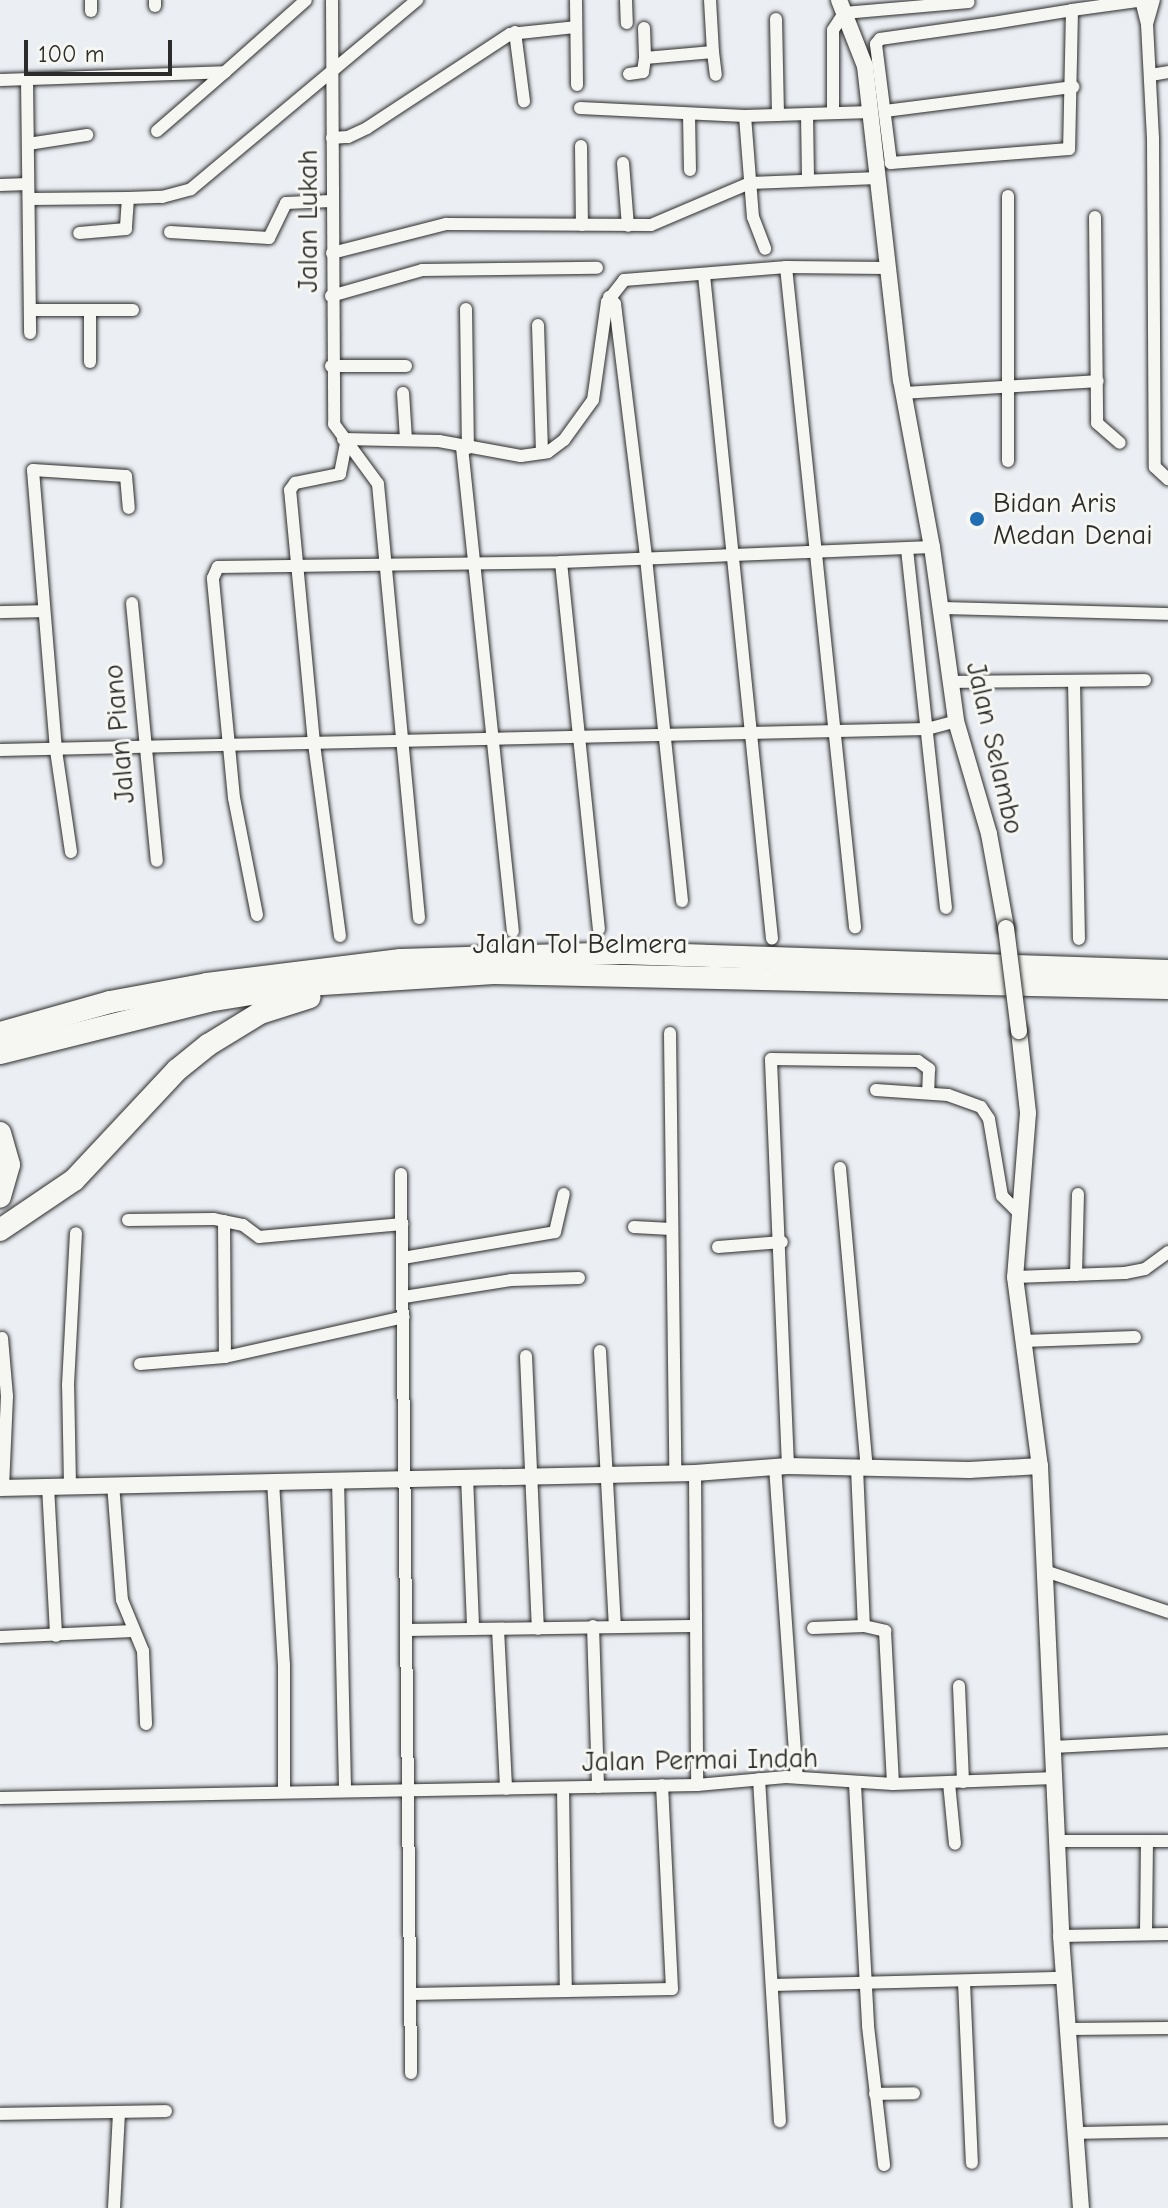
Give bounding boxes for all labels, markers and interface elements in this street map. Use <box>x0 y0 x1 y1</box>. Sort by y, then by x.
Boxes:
scale bar <box>28 24 176 74</box>
text: 100 m <box>38 40 105 68</box>
street label: Jalan Lukah <box>291 149 325 293</box>
place label: Bidan Aris Medan Denai <box>993 486 1153 552</box>
marker: Bidan Aris Medan Denai <box>968 510 986 528</box>
street label: Jalan Selambo <box>959 659 1031 837</box>
street label: Jalan Piano <box>96 663 142 805</box>
street label: Jalan Tol Belmera <box>473 927 687 961</box>
street label: Jalan Permai Indah <box>582 1741 818 1779</box>

